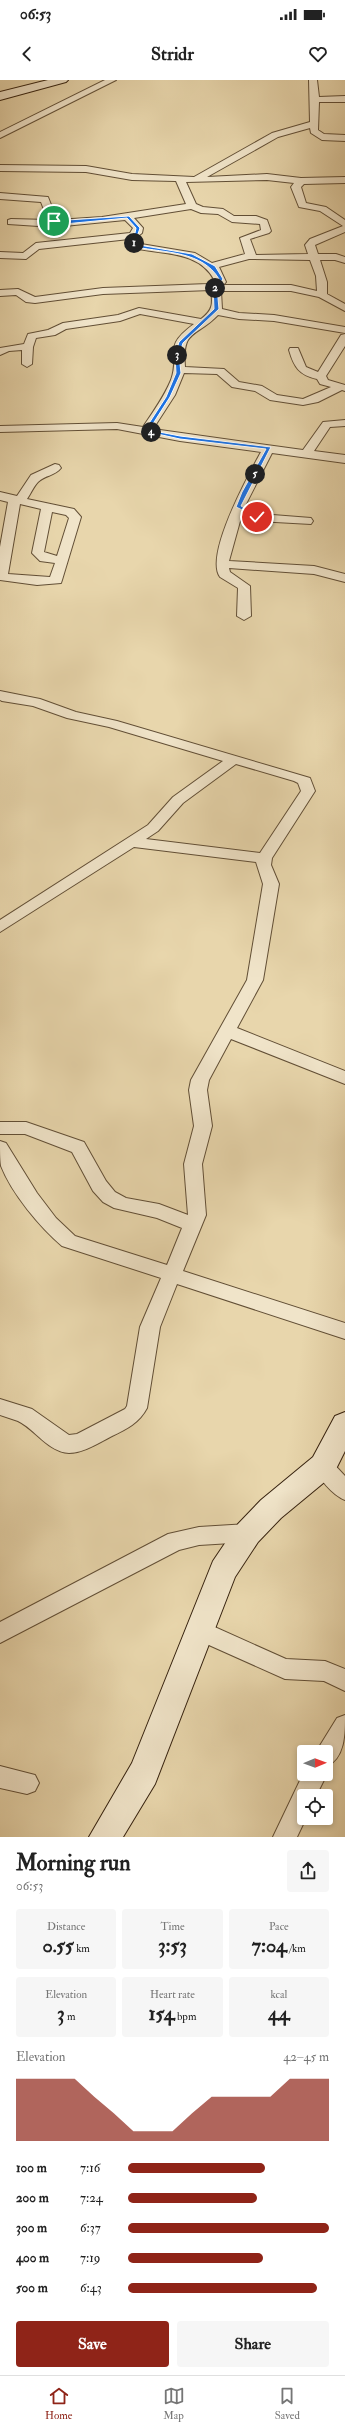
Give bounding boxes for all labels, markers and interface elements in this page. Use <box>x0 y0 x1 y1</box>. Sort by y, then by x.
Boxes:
text: 06:53 <box>20 5 51 24</box>
icon: back <box>16 43 38 65</box>
text: Stridr <box>151 43 194 66</box>
icon: heart <box>307 43 329 65</box>
pin <box>37 204 71 238</box>
icon: arrive <box>43 210 65 232</box>
pin: 1 <box>124 233 144 253</box>
text: 1 <box>132 236 136 249</box>
pin: 2 <box>205 278 225 298</box>
text: 2 <box>212 281 218 294</box>
pin: 3 <box>167 345 187 365</box>
text: 3 <box>175 348 179 361</box>
pin: 4 <box>141 422 161 442</box>
text: 4 <box>148 425 154 438</box>
pin: 5 <box>245 464 265 484</box>
text: 5 <box>253 467 257 480</box>
pin <box>240 500 274 534</box>
icon: check <box>246 506 268 528</box>
north arrow <box>297 1745 333 1781</box>
map controls <box>297 1745 333 1825</box>
button: locate <box>297 1789 333 1825</box>
text: Morning run <box>16 1849 131 1877</box>
button: share <box>287 1850 329 1892</box>
text: 06:53 <box>16 1878 43 1894</box>
text: Distance <box>47 1920 85 1933</box>
text: Time <box>160 1920 185 1933</box>
text: Pace <box>269 1920 289 1933</box>
text: 0.55 <box>42 1933 74 1958</box>
text: 3:53 <box>158 1933 187 1958</box>
text: 7:04 <box>252 1933 287 1958</box>
text: km <box>74 1942 90 1955</box>
text: /km <box>287 1942 306 1955</box>
text: Elevation <box>45 1988 87 2001</box>
text: Heart rate <box>150 1988 195 2001</box>
text: kcal <box>270 1988 287 2001</box>
text: 3 <box>57 2001 65 2026</box>
text: 154 <box>149 2001 175 2026</box>
text: 44 <box>268 2001 290 2026</box>
text: m <box>65 2010 75 2023</box>
text: bpm <box>175 2010 196 2023</box>
text: Elevation <box>16 2049 66 2065</box>
text: 42–45 m <box>283 2049 329 2065</box>
text: 100 m <box>16 2160 47 2176</box>
text: 7:16 <box>80 2160 100 2176</box>
text: 200 m <box>16 2190 49 2206</box>
text: 7:24 <box>80 2190 103 2206</box>
text: 300 m <box>16 2220 47 2236</box>
text: 6:37 <box>80 2220 101 2236</box>
text: 400 m <box>16 2250 49 2266</box>
text: 7:19 <box>80 2250 100 2266</box>
text: 500 m <box>16 2280 48 2296</box>
text: 6:43 <box>80 2280 102 2296</box>
button: Save <box>16 2321 169 2367</box>
button: Share <box>177 2321 329 2367</box>
tab: Home <box>45 2385 72 2422</box>
tab: Map <box>163 2385 185 2422</box>
tab: Saved <box>275 2385 300 2422</box>

